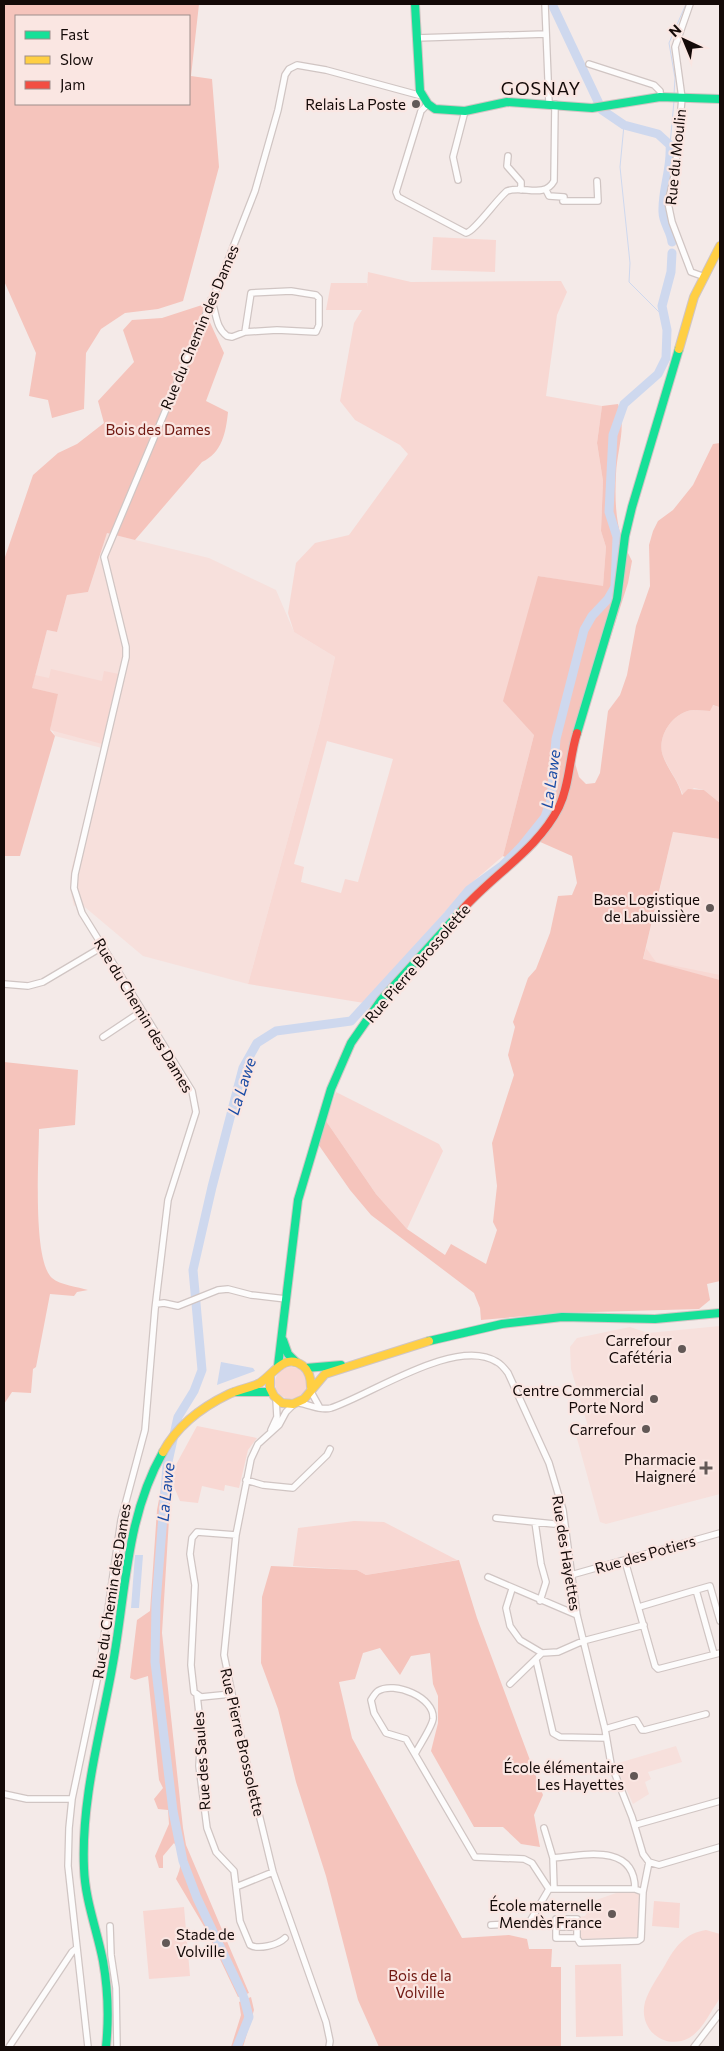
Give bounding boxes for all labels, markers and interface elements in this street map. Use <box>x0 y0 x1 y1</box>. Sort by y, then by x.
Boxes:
legend <box>15 15 190 105</box>
north arrow <box>659 15 709 65</box>
text: N <box>665 21 684 40</box>
text: Fast <box>60 25 89 43</box>
text: Slow <box>60 50 93 68</box>
text: Jam <box>60 75 85 93</box>
district label: GOSNAY <box>501 77 581 99</box>
place label: Relais La Poste <box>305 95 406 113</box>
marker: Relais La Poste <box>410 98 422 110</box>
street label: Rue du Moulin <box>661 108 689 206</box>
street label: Rue du Chemin des Dames <box>156 242 242 412</box>
park label: Bois des Dames <box>105 420 211 438</box>
water label: La Lawe <box>536 748 564 809</box>
place label: Base Logistique de Labuissière <box>593 890 700 925</box>
street label: Rue Pierre Brossolette <box>361 900 473 1026</box>
marker: Base Logistique de Labuissière <box>704 902 716 914</box>
street label: Rue du Chemin des Dames <box>91 934 197 1096</box>
water label: La Lawe <box>223 1055 259 1117</box>
place label: Carrefour Cafétéria <box>605 1331 672 1366</box>
marker: Carrefour Cafétéria <box>676 1343 688 1355</box>
place label: Centre Commercial Porte Nord <box>513 1381 644 1416</box>
marker: Centre Commercial Porte Nord <box>648 1393 660 1405</box>
place label: Carrefour <box>569 1420 636 1438</box>
marker: Carrefour <box>640 1423 652 1435</box>
place label: Pharmacie Haigneré <box>624 1450 696 1485</box>
water label: La Lawe <box>152 1461 178 1522</box>
marker: Pharmacie Haigneré <box>700 1462 712 1474</box>
street label: Rue des Hayettes <box>549 1494 585 1612</box>
street label: Rue du Chemin des Dames <box>88 1502 134 1680</box>
street label: Rue des Potiers <box>593 1531 698 1577</box>
street label: Rue Pierre Brossolette <box>217 1666 269 1818</box>
street label: Rue des Saules <box>189 1711 213 1811</box>
place label: École élémentaire Les Hayettes <box>503 1757 624 1793</box>
marker: École élémentaire Les Hayettes <box>628 1770 640 1782</box>
place label: École maternelle Mendès France <box>489 1895 602 1931</box>
marker: École maternelle Mendès France <box>606 1908 618 1920</box>
place label: Stade de Volville <box>176 1925 235 1960</box>
marker: Stade de Volville <box>160 1937 172 1949</box>
park label: Bois de la Volville <box>388 1966 452 2001</box>

